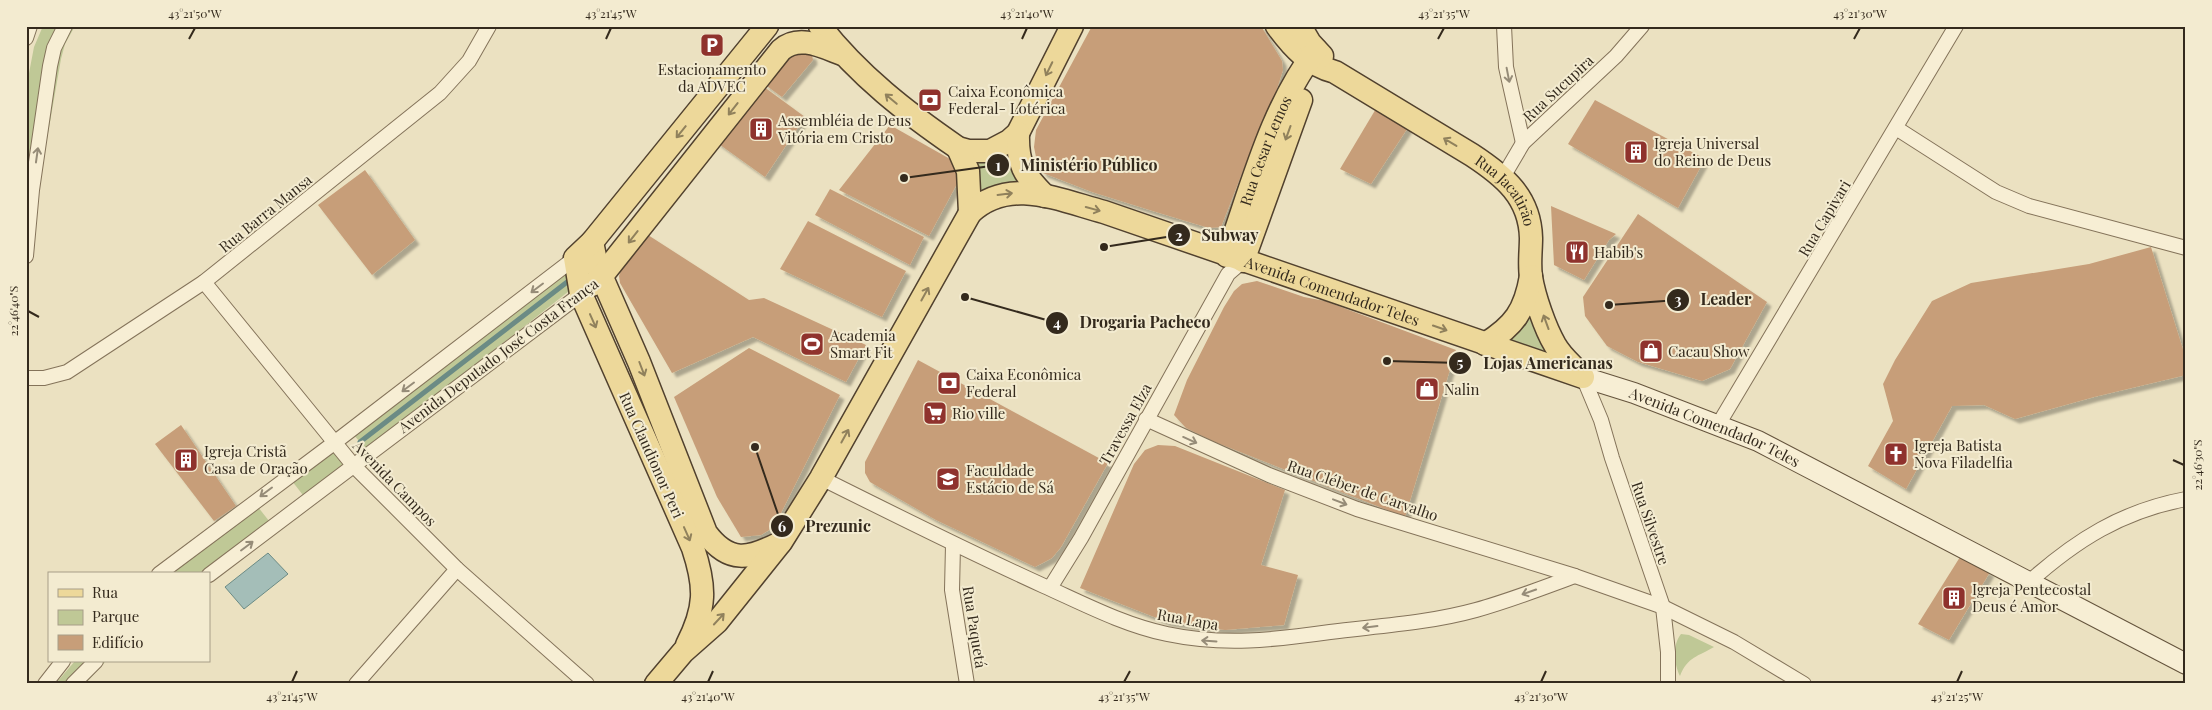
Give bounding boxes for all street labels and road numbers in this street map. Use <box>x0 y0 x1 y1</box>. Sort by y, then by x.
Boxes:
street label: Rua Sucupira <box>1518 50 1598 126</box>
street label: Rua Cesar Lemos <box>1235 92 1296 208</box>
street label: Rua Jacatirão <box>1471 150 1540 228</box>
street label: Rua Barra Mansa <box>214 169 316 257</box>
street label: Rua Capivari <box>1793 175 1855 260</box>
street label: Avenida Comendador Teles <box>1241 251 1422 330</box>
street label: Avenida Deputado José Costa França <box>393 273 602 437</box>
street label: Travessa Elza <box>1094 379 1156 468</box>
street label: Avenida Comendador Teles <box>1626 382 1804 471</box>
street label: Rua Claudionor Peri <box>615 389 689 522</box>
street label: Avenida Campos <box>348 435 441 530</box>
street label: Rua Cléber de Carvalho <box>1285 455 1441 525</box>
street label: Rua Silvestre <box>1627 479 1675 567</box>
street label: Rua Paquetá <box>959 584 991 670</box>
street label: Rua Lapa <box>1156 604 1221 634</box>

